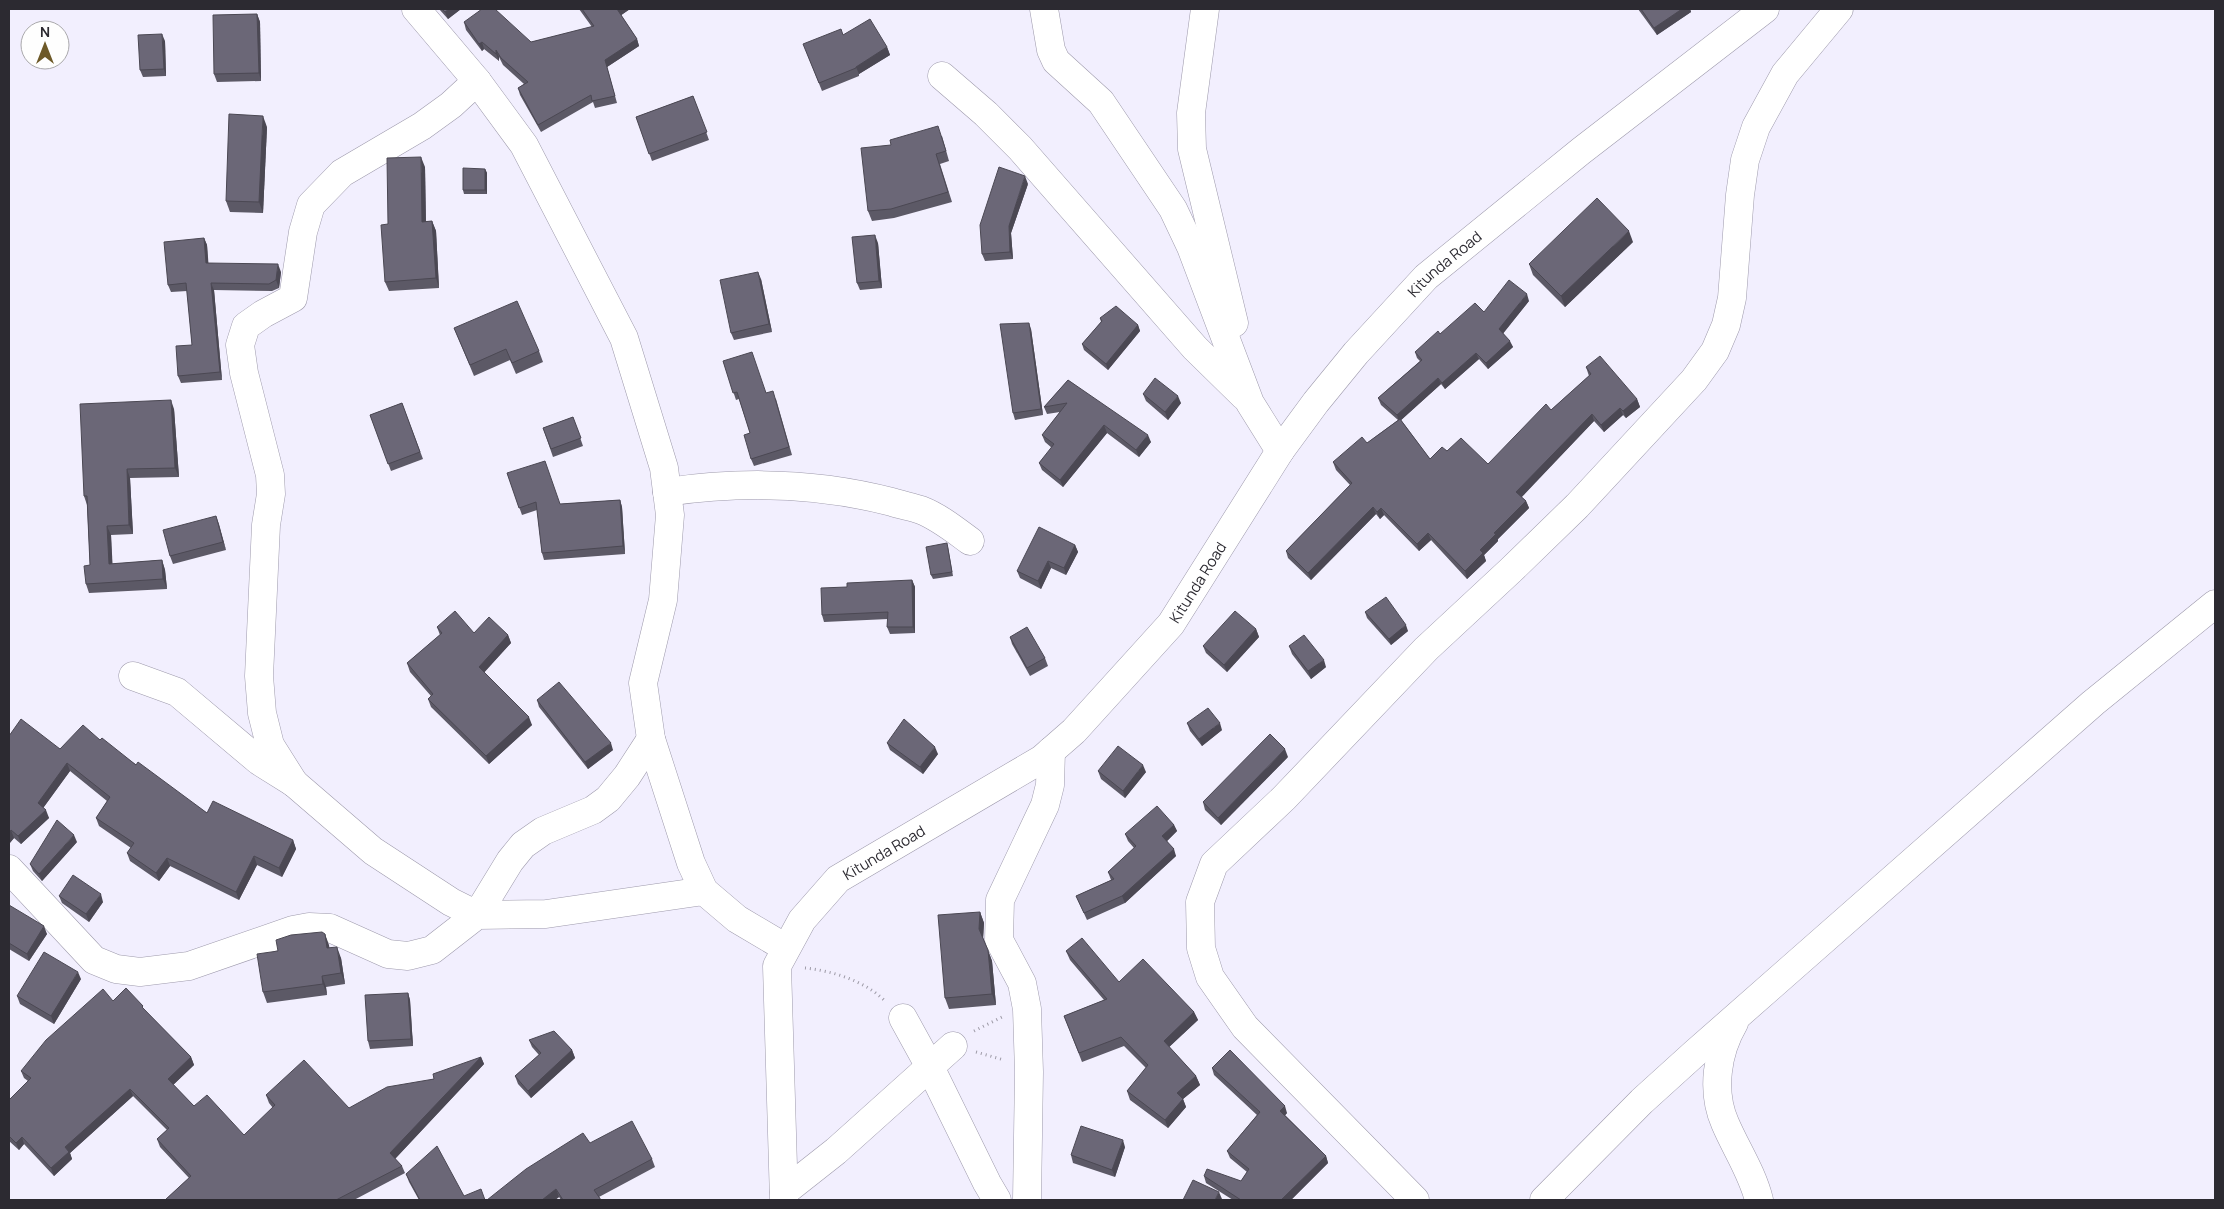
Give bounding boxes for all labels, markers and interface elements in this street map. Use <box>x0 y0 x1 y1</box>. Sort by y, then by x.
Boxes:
north arrow <box>20 20 70 70</box>
text: N <box>40 22 50 41</box>
street label: Kitunda Road <box>1402 226 1486 301</box>
street label: Kitunda Road <box>1164 538 1231 627</box>
street label: Kitunda Road <box>839 820 929 885</box>

